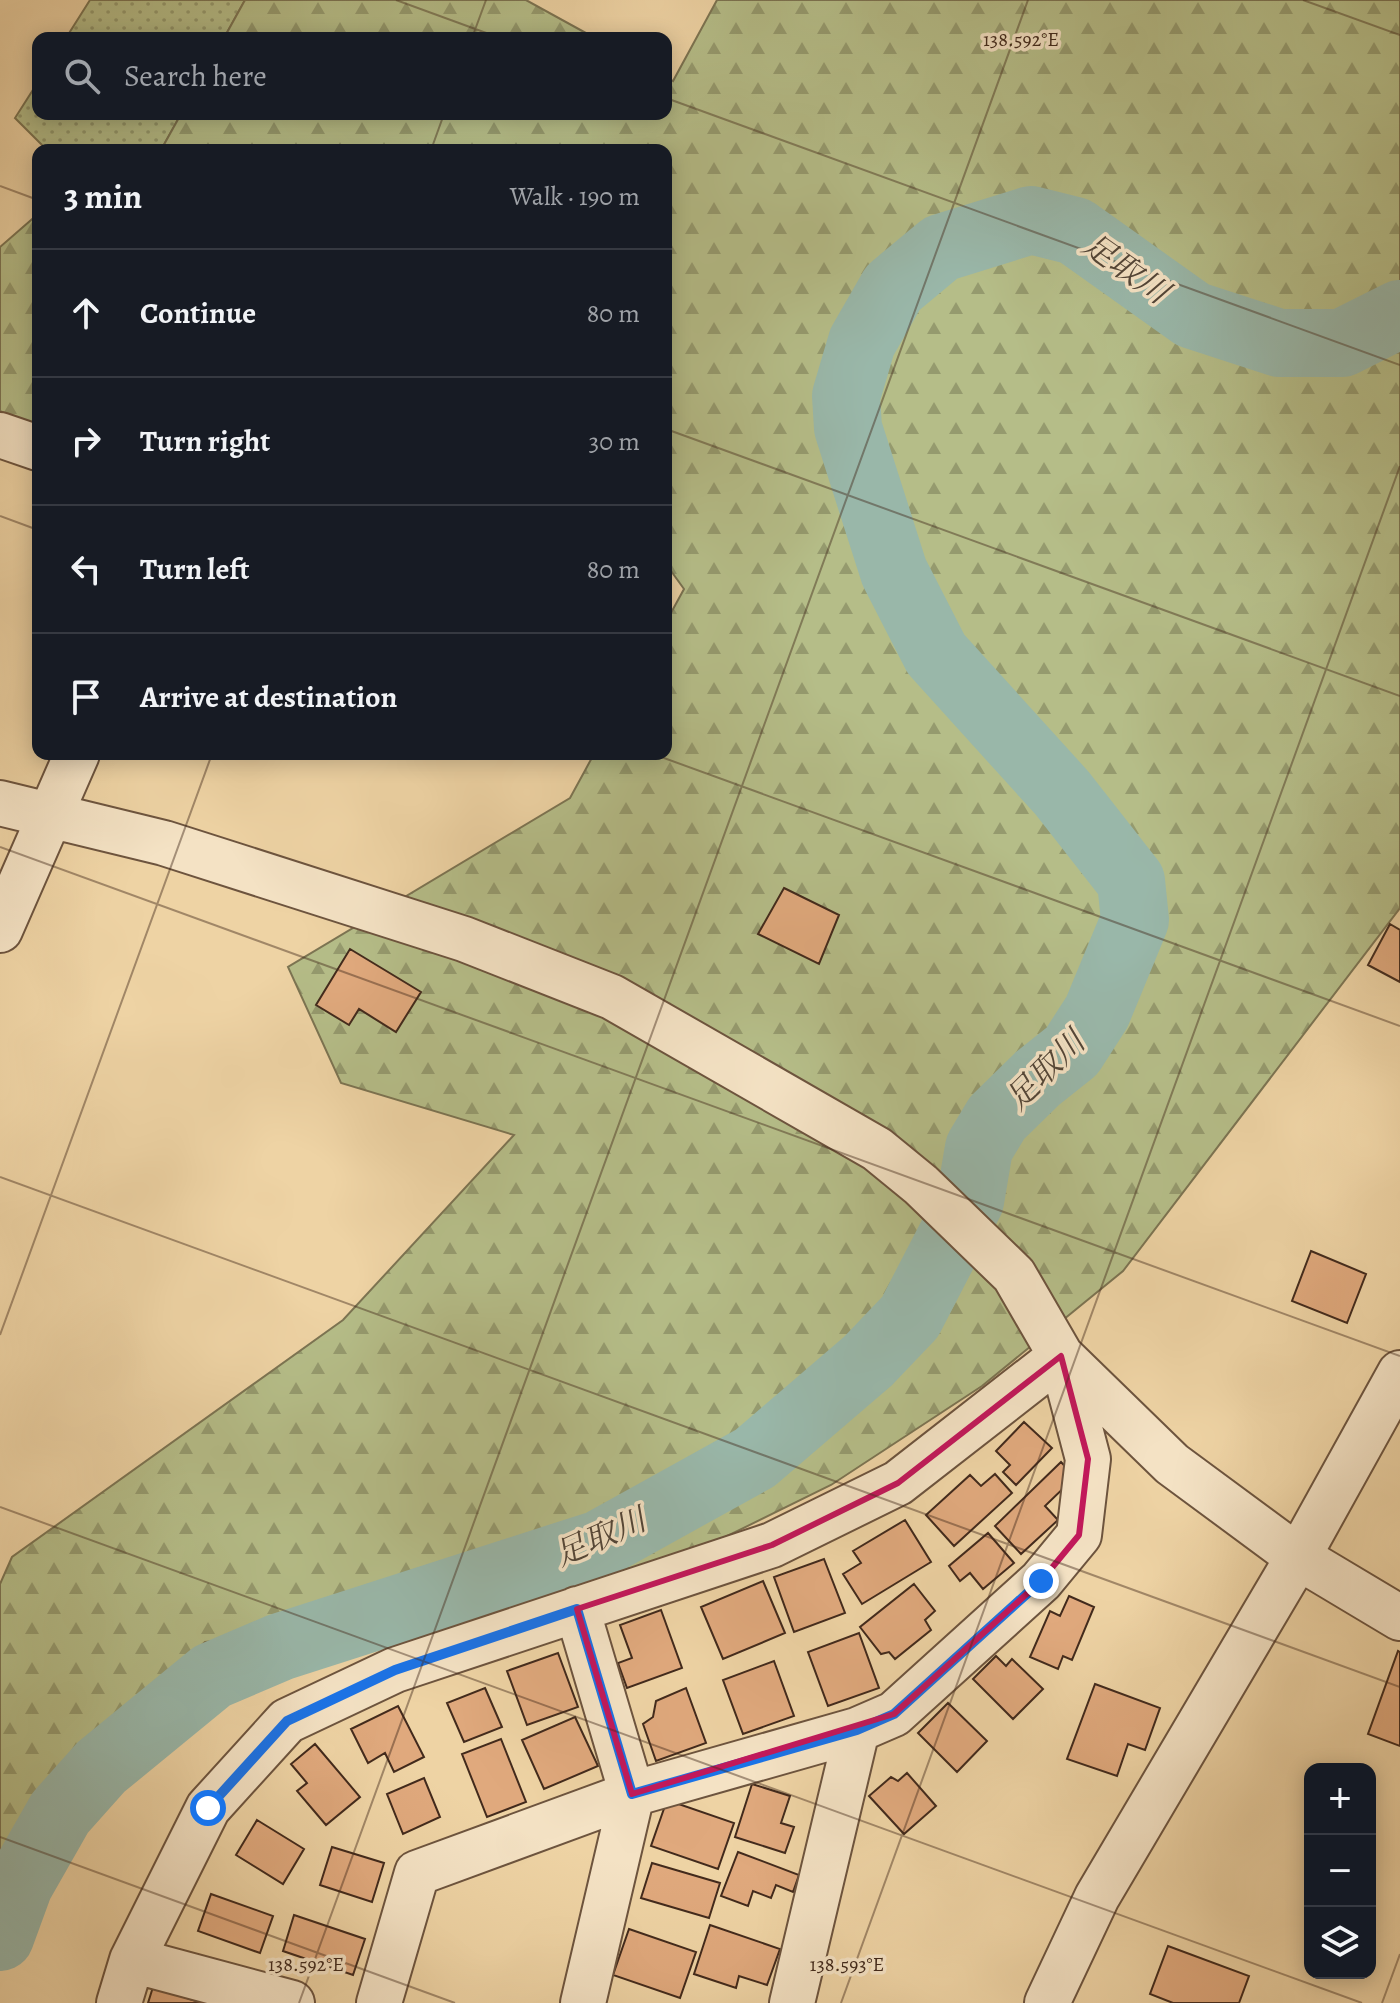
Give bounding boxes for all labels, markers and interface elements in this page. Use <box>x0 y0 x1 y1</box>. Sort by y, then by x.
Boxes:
text: 138.592°E <box>983 26 1059 53</box>
search box <box>32 32 672 120</box>
icon: search <box>60 54 104 98</box>
text: Search here <box>124 56 267 96</box>
text: 3 min <box>64 173 142 220</box>
text: Walk · 190 m <box>510 179 640 214</box>
water label: 足取川 <box>1074 222 1180 315</box>
icon: ahead <box>64 291 108 335</box>
text: Continue <box>140 293 256 333</box>
text: 80 m <box>587 296 640 331</box>
icon: right <box>64 419 108 463</box>
text: Turn right <box>140 421 270 461</box>
text: 30 m <box>589 424 640 459</box>
icon: left <box>64 547 108 591</box>
text: Turn left <box>140 549 249 589</box>
text: 80 m <box>587 552 640 587</box>
icon: arrive <box>64 675 108 719</box>
text: Arrive at destination <box>140 677 397 717</box>
water label: 足取川 <box>995 1018 1097 1120</box>
water label: 足取川 <box>547 1496 656 1577</box>
route end <box>1023 1563 1059 1599</box>
map controls <box>1304 1763 1376 1979</box>
button: + <box>1304 1763 1376 1835</box>
route start <box>190 1790 226 1826</box>
button: − <box>1304 1835 1376 1907</box>
button: layers <box>1304 1907 1376 1979</box>
text: 138.592°E <box>268 1951 344 1978</box>
text: 138.593°E <box>810 1951 884 1978</box>

